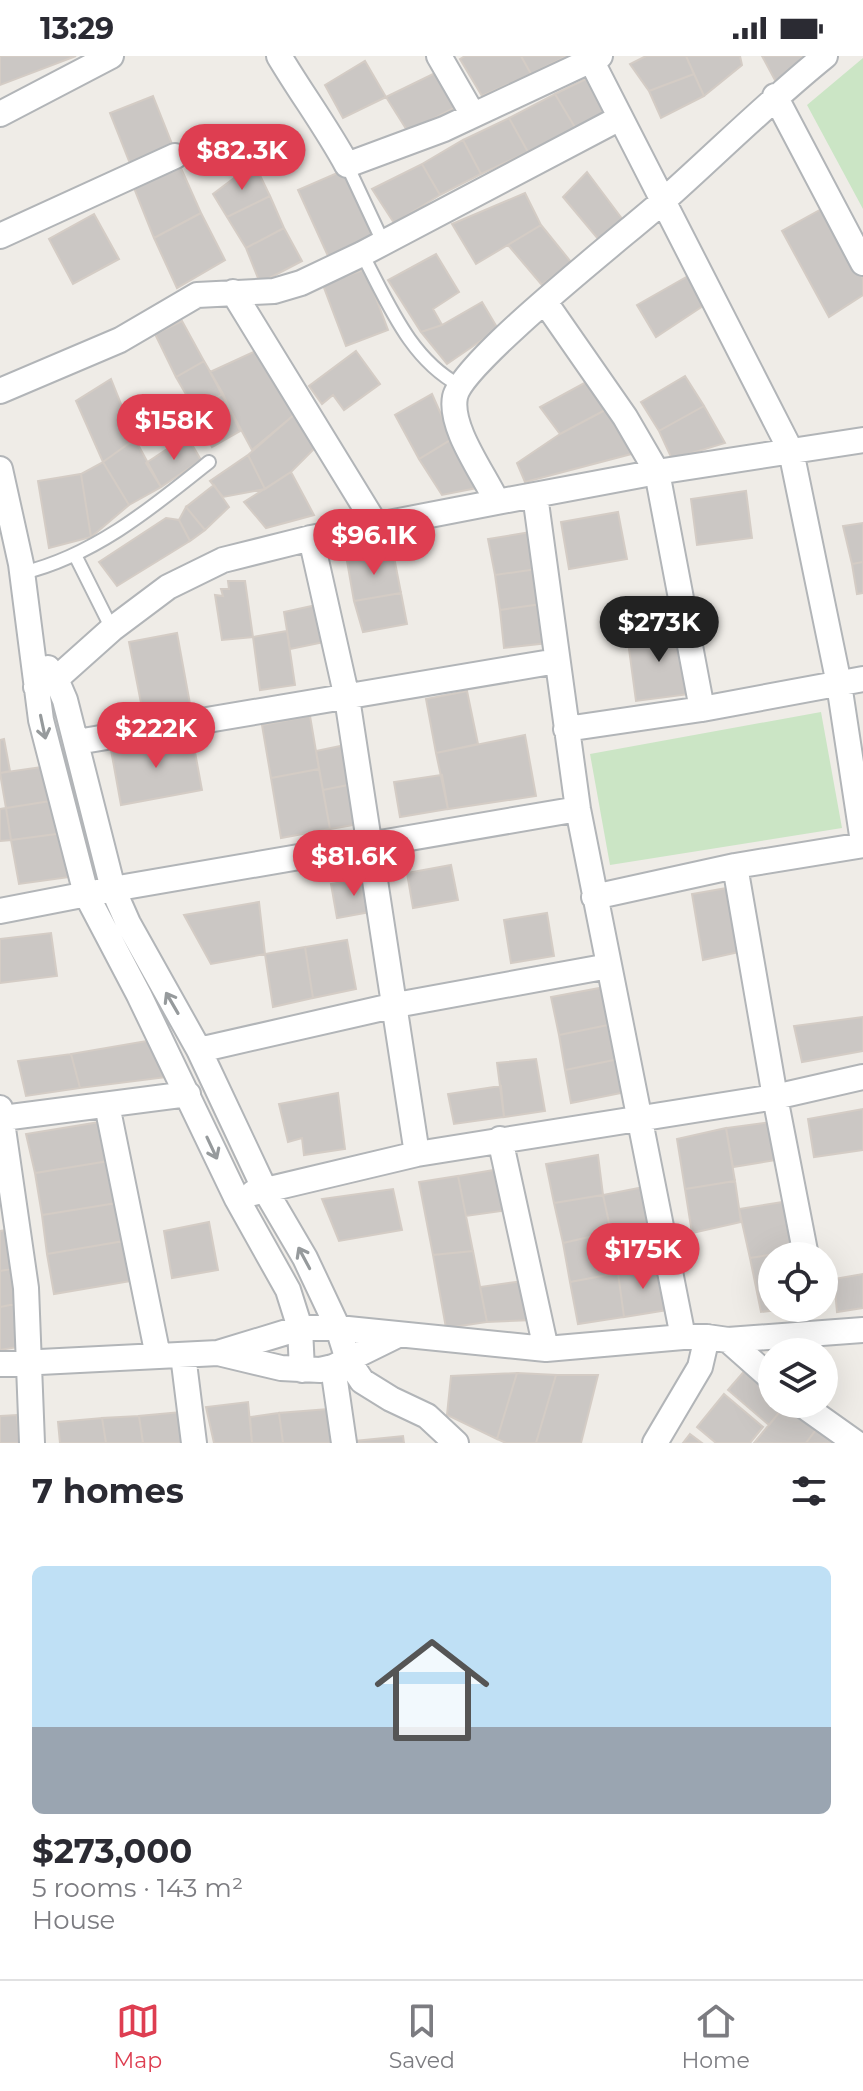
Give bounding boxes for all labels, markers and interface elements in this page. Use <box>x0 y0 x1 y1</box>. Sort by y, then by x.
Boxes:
text: 13:29 <box>40 10 114 47</box>
pin: $82.3K <box>177 124 307 192</box>
text: $82.3K <box>196 134 288 166</box>
pin: $158K <box>118 394 230 462</box>
text: $158K <box>135 404 213 436</box>
pin: $96.1K <box>309 509 439 577</box>
text: $96.1K <box>331 519 417 551</box>
pin: $273K <box>603 596 715 664</box>
text: $273K <box>618 606 700 638</box>
pin: $222K <box>100 702 212 770</box>
text: $222K <box>115 712 197 744</box>
one-way arrow <box>36 714 51 739</box>
pin: $81.6K <box>289 830 419 898</box>
text: $81.6K <box>311 840 397 872</box>
one-way arrow <box>164 991 179 1015</box>
one-way arrow <box>205 1136 220 1160</box>
pin: $175K <box>587 1223 699 1291</box>
text: $175K <box>605 1233 681 1265</box>
map controls <box>758 1242 838 1418</box>
button: locate <box>758 1242 838 1322</box>
one-way arrow <box>296 1247 312 1270</box>
button: layers <box>758 1338 838 1418</box>
icon: filters <box>787 1469 831 1513</box>
text: 7 homes <box>32 1470 184 1512</box>
icon: home <box>360 1618 504 1762</box>
text: $273,000 <box>32 1830 192 1872</box>
text: 5 rooms · 143 m² <box>32 1872 243 1904</box>
text: House <box>32 1904 115 1936</box>
tab: Map <box>113 1999 162 2074</box>
tab: Saved <box>389 1999 455 2074</box>
tab: Home <box>681 1999 750 2074</box>

